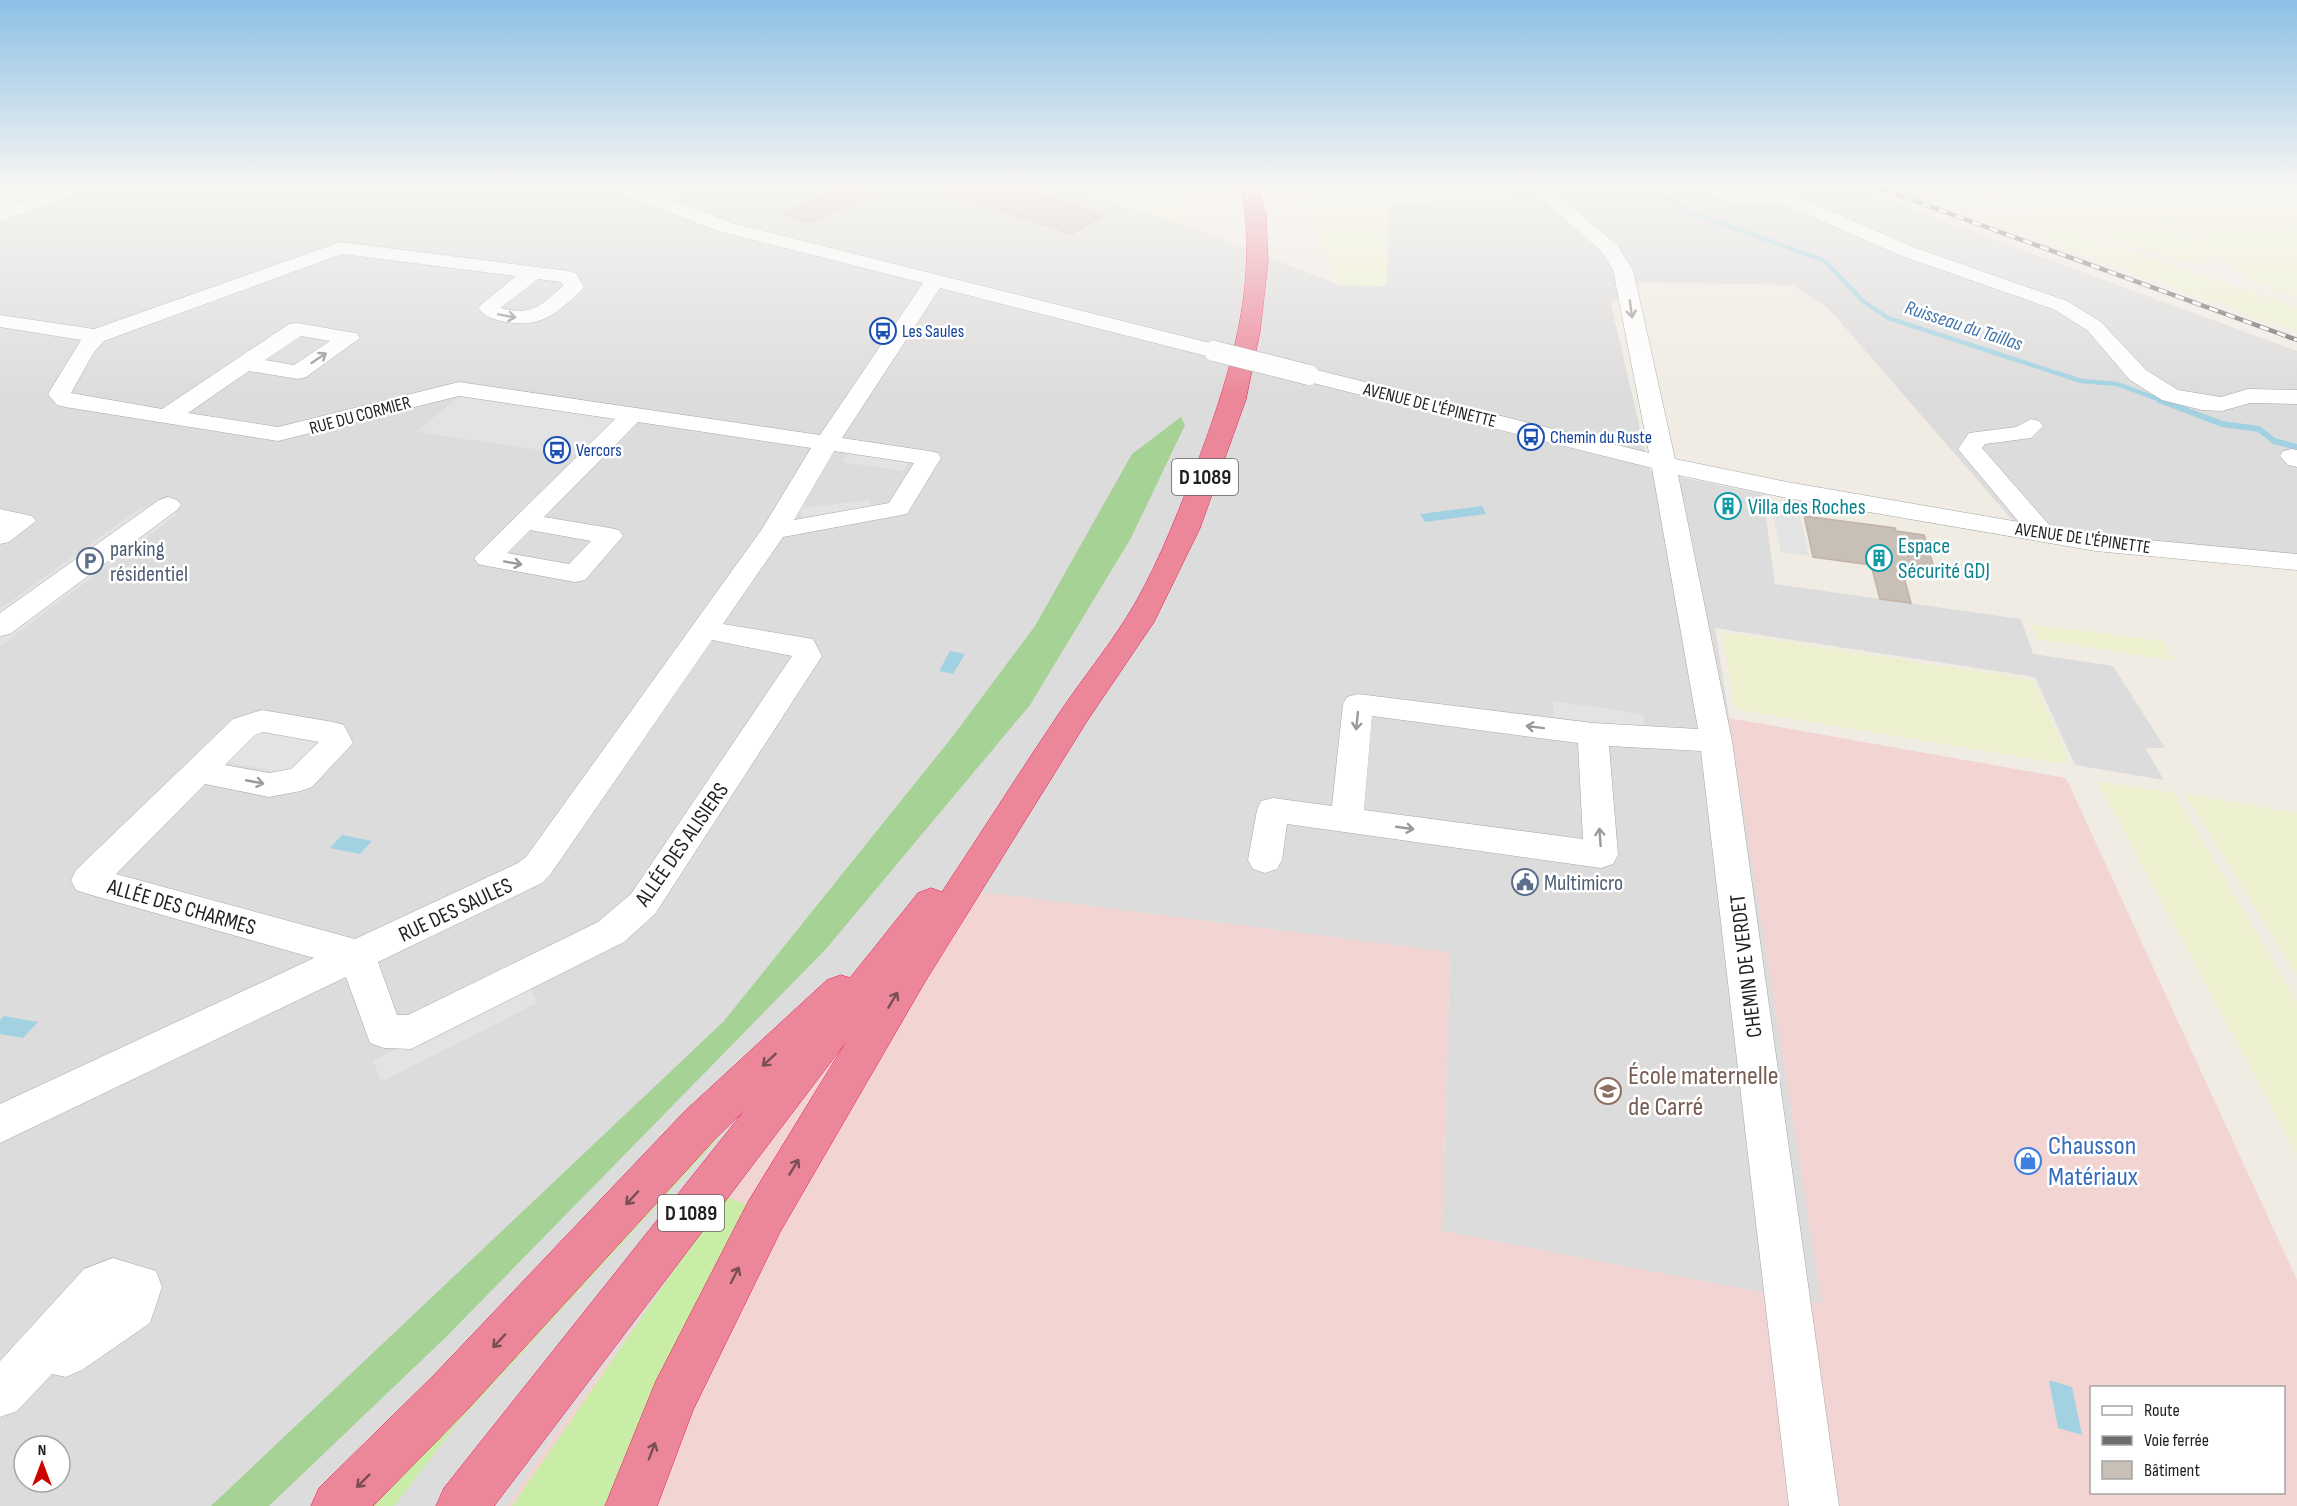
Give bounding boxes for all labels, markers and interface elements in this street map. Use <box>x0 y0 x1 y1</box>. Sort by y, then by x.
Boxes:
water label: Ruisseau du Taillas <box>1902 296 2026 356</box>
one-way arrow <box>1626 299 1637 318</box>
one-way arrow <box>497 310 517 321</box>
bus stop icon: Les Saules <box>868 316 898 346</box>
place label: Les Saules <box>902 321 964 342</box>
one-way arrow <box>310 352 327 364</box>
street label: AVENUE DE L'ÉPINETTE <box>1360 379 1498 432</box>
street label: RUE DU CORMIER <box>307 392 413 439</box>
bus stop icon: Chemin du Ruste <box>1516 422 1546 452</box>
place label: Chemin du Ruste <box>1550 427 1652 448</box>
bus stop icon: Vercors <box>542 435 572 465</box>
place label: Vercors <box>576 440 622 461</box>
road number: D 1089 <box>1172 459 1238 495</box>
building icon: Villa des Roches <box>1713 491 1743 521</box>
place label: Villa des Roches <box>1748 494 1866 521</box>
street label: AVENUE DE L'ÉPINETTE <box>2013 518 2152 558</box>
place label: Espace Sécurité GDJ <box>1898 533 1990 585</box>
place label: parking résidentiel <box>110 536 188 588</box>
building icon: Espace Sécurité GDJ <box>1864 543 1894 573</box>
parking icon: parking résidentiel <box>75 546 105 576</box>
one-way arrow <box>503 558 522 569</box>
one-way arrow <box>1351 711 1362 731</box>
one-way arrow <box>1526 721 1546 732</box>
one-way arrow <box>244 777 264 788</box>
street label: ALLÉE DES ALISIERS <box>629 778 735 913</box>
one-way arrow <box>1394 823 1414 834</box>
one-way arrow <box>1594 828 1605 848</box>
public building icon: Multimicro <box>1510 867 1540 897</box>
place label: Multimicro <box>1544 870 1623 897</box>
street label: RUE DES SAULES <box>394 872 517 948</box>
street label: ALLÉE DES CHARMES <box>103 873 259 942</box>
street label: CHEMIN DE VERDET <box>1724 892 1769 1039</box>
one-way arrow <box>888 992 900 1009</box>
one-way arrow <box>762 1053 777 1067</box>
place label: École maternelle de Carré <box>1628 1060 1779 1123</box>
school or university icon: École maternelle de Carré <box>1593 1076 1623 1106</box>
place label: Chausson Matériaux <box>2048 1130 2138 1193</box>
shop icon: Chausson Matériaux <box>2013 1146 2043 1176</box>
one-way arrow <box>788 1159 800 1176</box>
one-way arrow <box>625 1191 639 1206</box>
road number: D 1089 <box>658 1195 724 1231</box>
one-way arrow <box>729 1267 741 1284</box>
one-way arrow <box>492 1333 506 1348</box>
legend <box>2090 1386 2285 1494</box>
text: Route <box>2144 1400 2180 1421</box>
text: Voie ferrée <box>2144 1430 2209 1451</box>
north arrow <box>12 1434 72 1494</box>
text: N <box>38 1441 46 1460</box>
one-way arrow <box>647 1443 658 1461</box>
text: Bâtiment <box>2144 1460 2200 1481</box>
one-way arrow <box>355 1473 370 1488</box>

